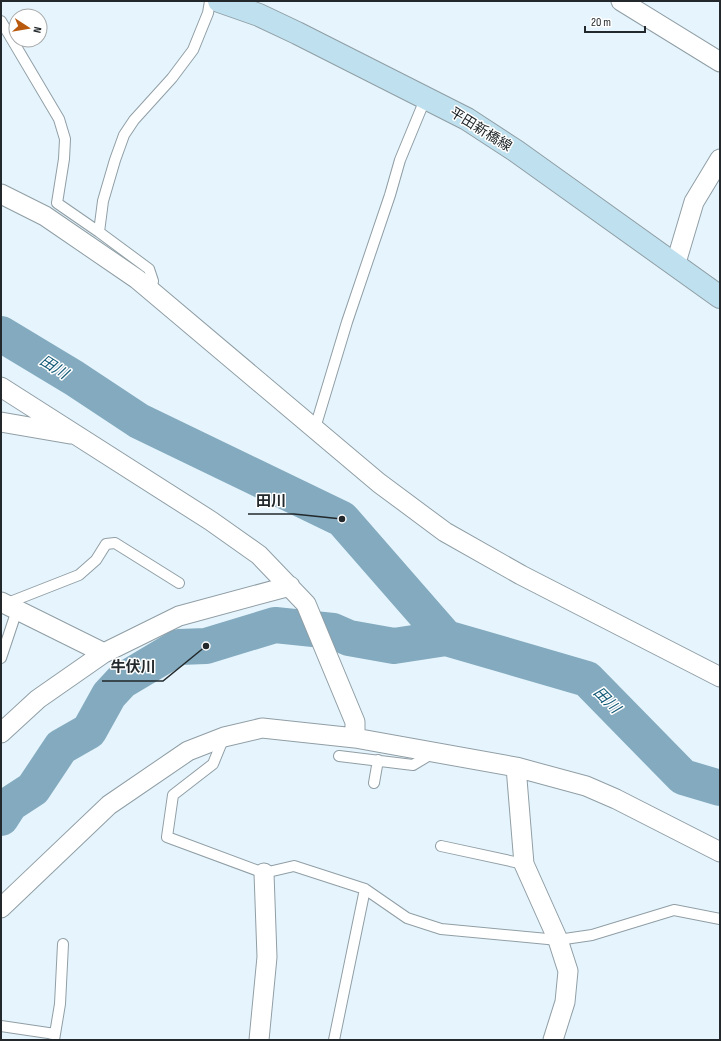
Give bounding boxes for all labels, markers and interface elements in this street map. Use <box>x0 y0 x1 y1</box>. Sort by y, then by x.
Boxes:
north arrow <box>8 8 48 48</box>
scale bar <box>585 8 645 34</box>
text: 20 m <box>591 15 611 30</box>
text: N <box>30 26 44 34</box>
street label: 平田新橋線 <box>447 104 515 155</box>
water label: 田川 <box>36 351 73 384</box>
callout: 田川 <box>248 487 294 514</box>
text: 田川 <box>256 492 286 511</box>
callout: 牛伏川 <box>102 654 163 681</box>
text: 牛伏川 <box>110 658 156 677</box>
water label: 田川 <box>589 683 625 719</box>

